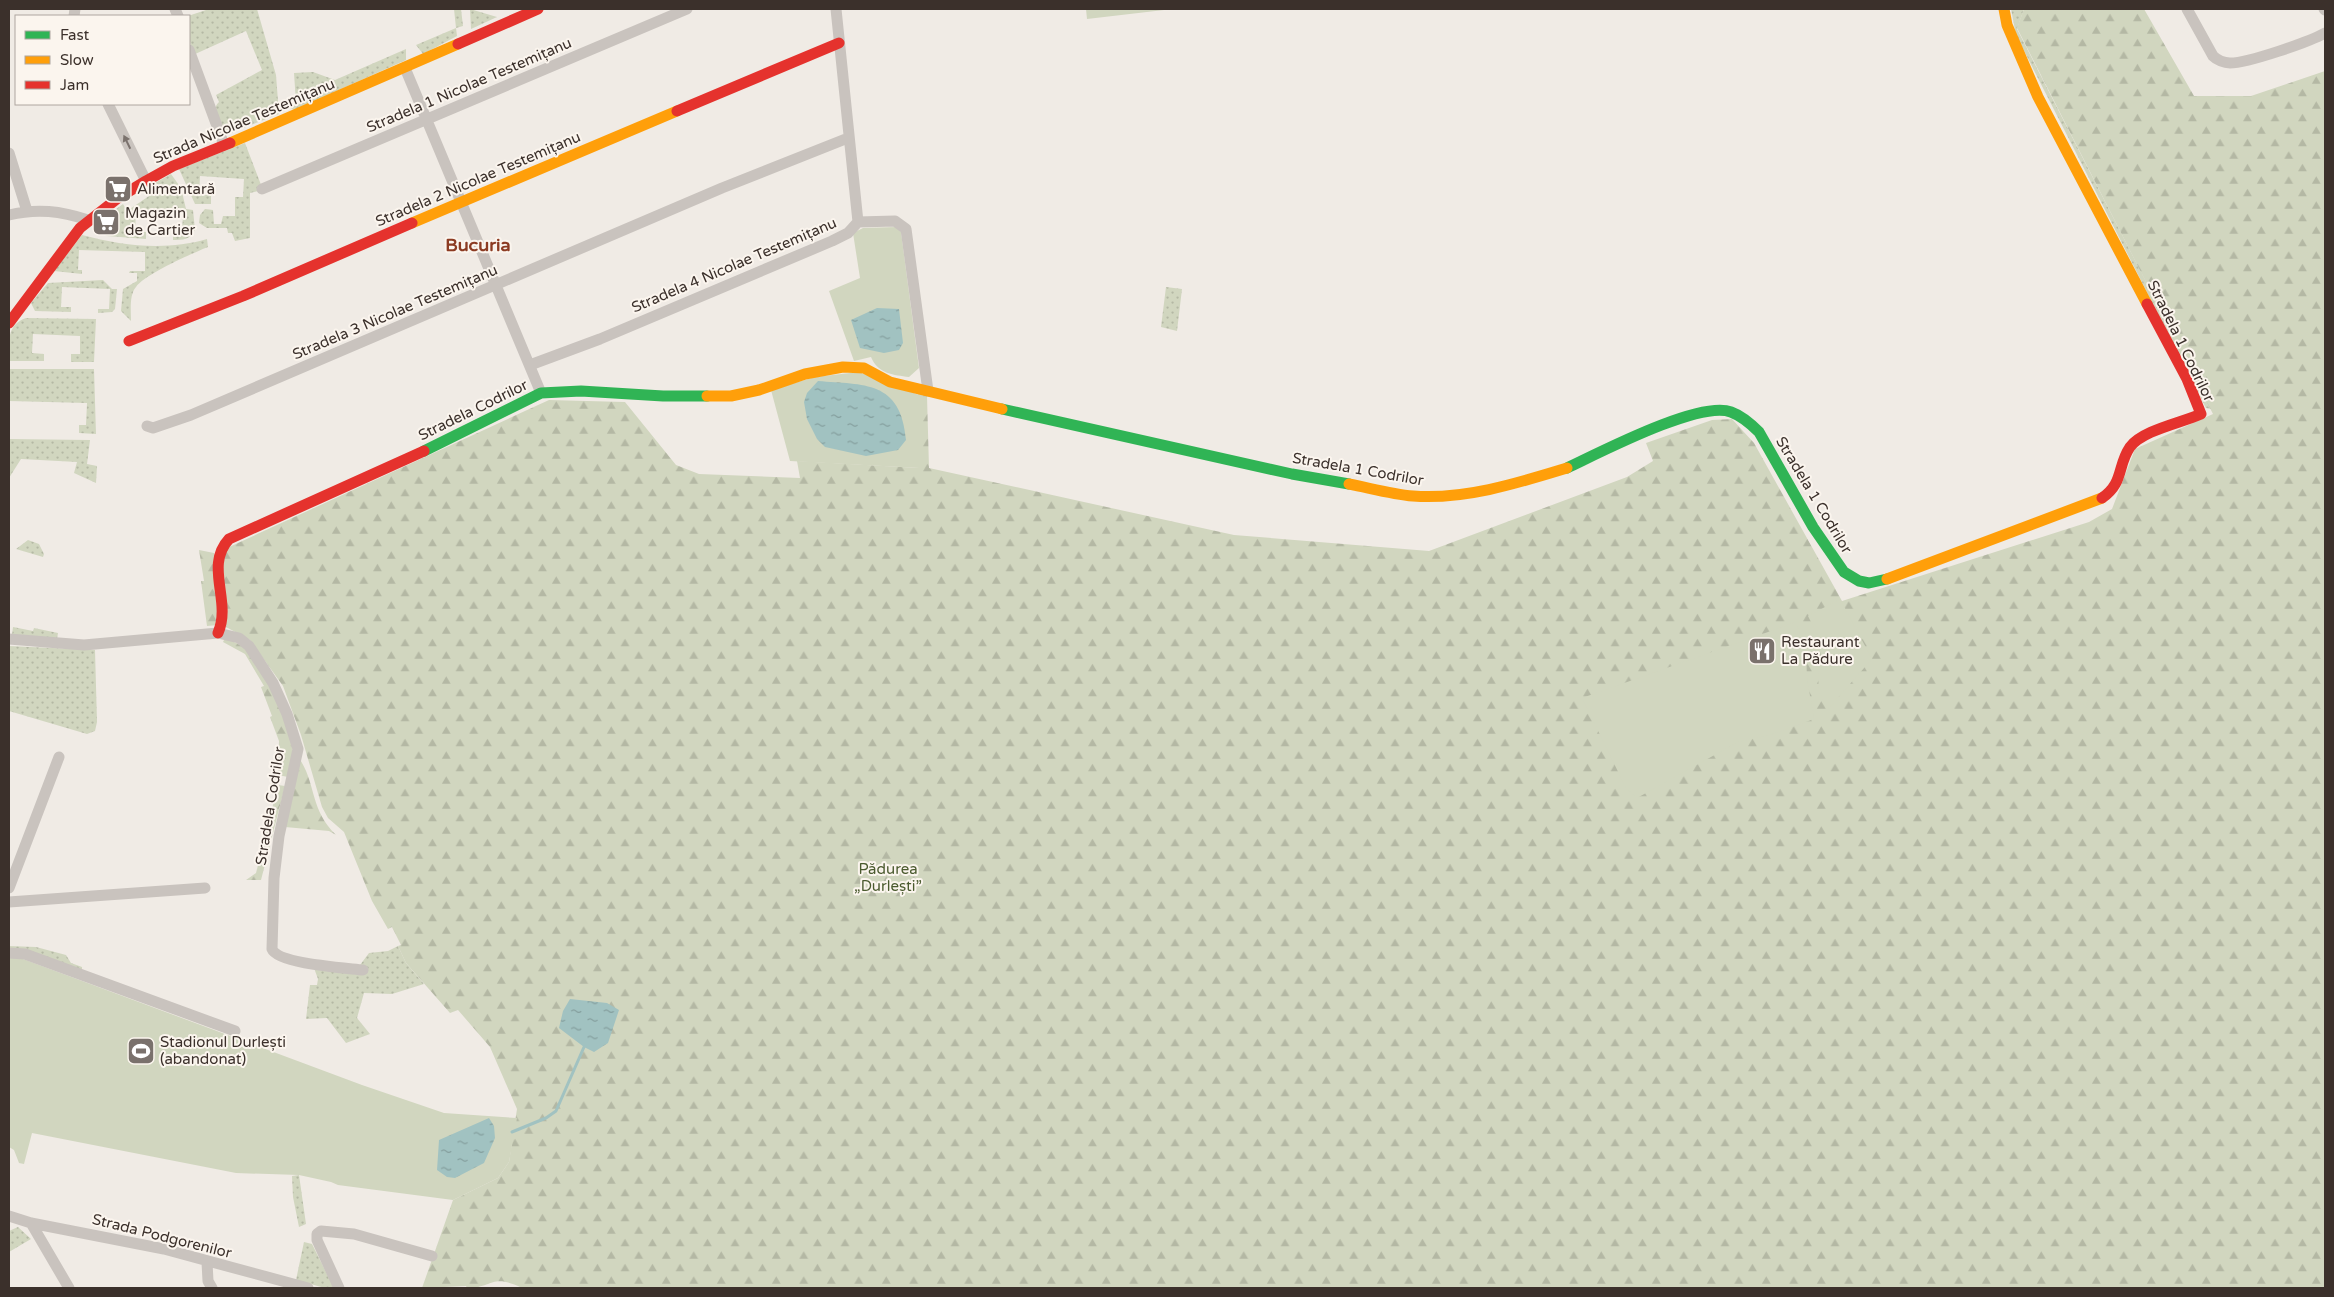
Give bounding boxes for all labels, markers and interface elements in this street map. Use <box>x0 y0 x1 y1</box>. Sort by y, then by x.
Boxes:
legend <box>15 15 190 105</box>
text: Fast <box>60 26 90 44</box>
street label: Stradela 1 Nicolae Testemițanu <box>364 33 574 137</box>
text: Slow <box>60 51 94 69</box>
street label: Strada Nicolae Testemițanu <box>150 74 338 168</box>
text: Jam <box>60 76 89 94</box>
street label: Stradela 2 Nicolae Testemițanu <box>373 127 583 231</box>
one-way arrow <box>123 135 131 149</box>
supermarket icon: Alimentară <box>103 174 133 204</box>
place label: Alimentară <box>137 180 215 198</box>
place label: Magazin de Cartier <box>125 204 195 239</box>
supermarket icon: Magazin de Cartier <box>91 207 121 237</box>
street label: Stradela 4 Nicolae Testemițanu <box>629 213 839 317</box>
district label: Bucuria <box>445 234 511 256</box>
street label: Stradela 3 Nicolae Testemițanu <box>290 260 500 364</box>
street label: Stradela 1 Codrilor <box>2144 277 2218 405</box>
street label: Stradela Codrilor <box>415 376 531 444</box>
street label: Stradela 1 Codrilor <box>1772 433 1856 557</box>
street label: Stradela 1 Codrilor <box>1291 449 1425 489</box>
place label: Restaurant La Pădure <box>1781 633 1860 668</box>
restaurant icon: Restaurant La Pădure <box>1747 636 1777 666</box>
street label: Stradela Codrilor <box>252 745 288 867</box>
park label: Pădurea „Durlești” <box>854 860 922 895</box>
place label: Stadionul Durlești (abandonat) <box>160 1033 286 1068</box>
sports icon: Stadionul Durlești (abandonat) <box>126 1036 156 1066</box>
street label: Strada Podgorenilor <box>90 1210 234 1262</box>

